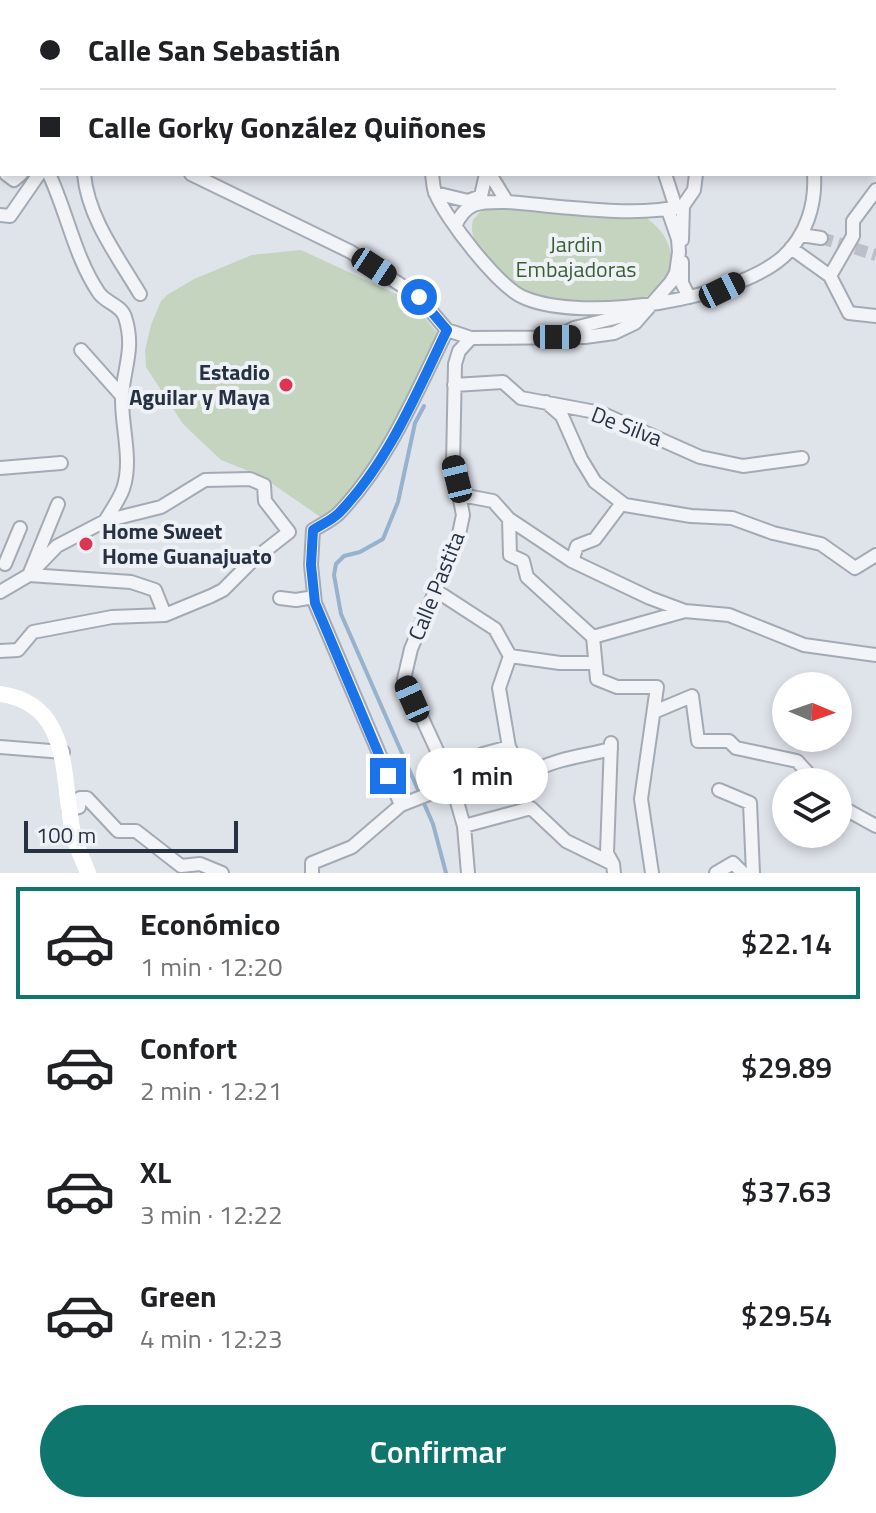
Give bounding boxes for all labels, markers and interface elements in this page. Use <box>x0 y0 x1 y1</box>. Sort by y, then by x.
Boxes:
text: Calle San Sebastián <box>88 27 341 73</box>
text: Calle Gorky González Quiñones <box>88 104 486 150</box>
park label: Jardin Embajadoras <box>515 227 637 286</box>
car <box>347 244 401 290</box>
car <box>695 269 749 311</box>
route start <box>401 279 437 315</box>
car <box>533 325 581 349</box>
place label: Estadio Aguilar y Maya <box>129 355 270 414</box>
marker: Estadio Aguilar y Maya <box>277 376 295 394</box>
street label: De Silva <box>587 397 667 455</box>
car <box>440 453 474 505</box>
place label: Home Sweet Home Guanajuato <box>102 514 272 573</box>
street label: Calle Pastita <box>399 527 473 645</box>
marker: Home Sweet Home Guanajuato <box>77 535 95 553</box>
car <box>391 672 433 726</box>
north arrow <box>772 672 852 752</box>
map controls <box>772 672 852 848</box>
callout: 1 min <box>416 748 548 804</box>
text: 1 min <box>451 756 513 795</box>
route end <box>370 758 406 794</box>
button: layers <box>772 768 852 848</box>
scale bar <box>24 817 238 853</box>
text: 100 m <box>36 818 96 852</box>
text: Económico <box>140 901 280 947</box>
icon: car <box>44 907 116 979</box>
text: $22.14 <box>741 920 832 966</box>
text: 1 min · 12:20 <box>140 947 283 986</box>
text: Confort <box>140 1025 237 1071</box>
icon: car <box>44 1031 116 1103</box>
text: $29.89 <box>741 1044 832 1090</box>
text: 2 min · 12:21 <box>140 1071 283 1110</box>
text: XL <box>140 1149 171 1195</box>
icon: car <box>44 1155 116 1227</box>
text: $37.63 <box>741 1168 832 1214</box>
text: 3 min · 12:22 <box>140 1195 283 1234</box>
text: Green <box>140 1273 217 1319</box>
icon: car <box>44 1279 116 1351</box>
text: $29.54 <box>741 1292 832 1338</box>
text: 4 min · 12:23 <box>140 1319 283 1358</box>
button: Confirmar <box>40 1405 836 1497</box>

